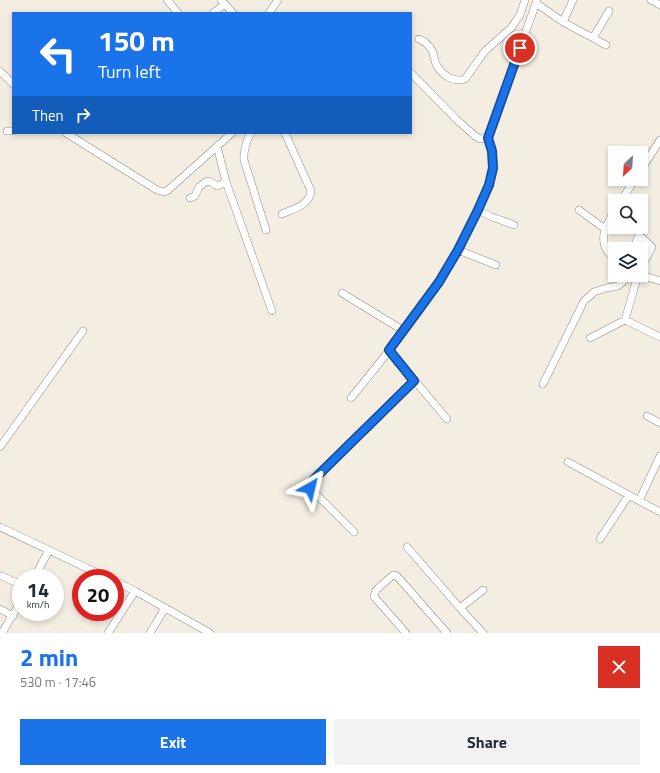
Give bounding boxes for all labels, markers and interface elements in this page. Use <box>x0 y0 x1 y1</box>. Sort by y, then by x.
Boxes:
text: 150 m <box>98 19 175 62</box>
icon: left <box>32 28 84 80</box>
pin <box>503 31 537 65</box>
icon: arrive <box>509 37 531 59</box>
text: Turn left <box>98 58 161 85</box>
text: Then <box>32 104 64 127</box>
icon: right <box>72 104 94 126</box>
north arrow <box>608 146 648 186</box>
map controls <box>608 146 648 282</box>
button: search <box>608 194 648 234</box>
button: layers <box>608 242 648 282</box>
position arrow <box>289 467 331 509</box>
speed limit sign: 20 <box>72 569 124 621</box>
text: 14 <box>27 574 49 605</box>
text: km/h <box>27 597 49 612</box>
text: 2 min <box>20 639 78 675</box>
button: close <box>598 646 640 688</box>
text: 530 m · 17:46 <box>20 672 96 692</box>
button: Exit <box>20 719 326 765</box>
button: Share <box>334 719 640 765</box>

